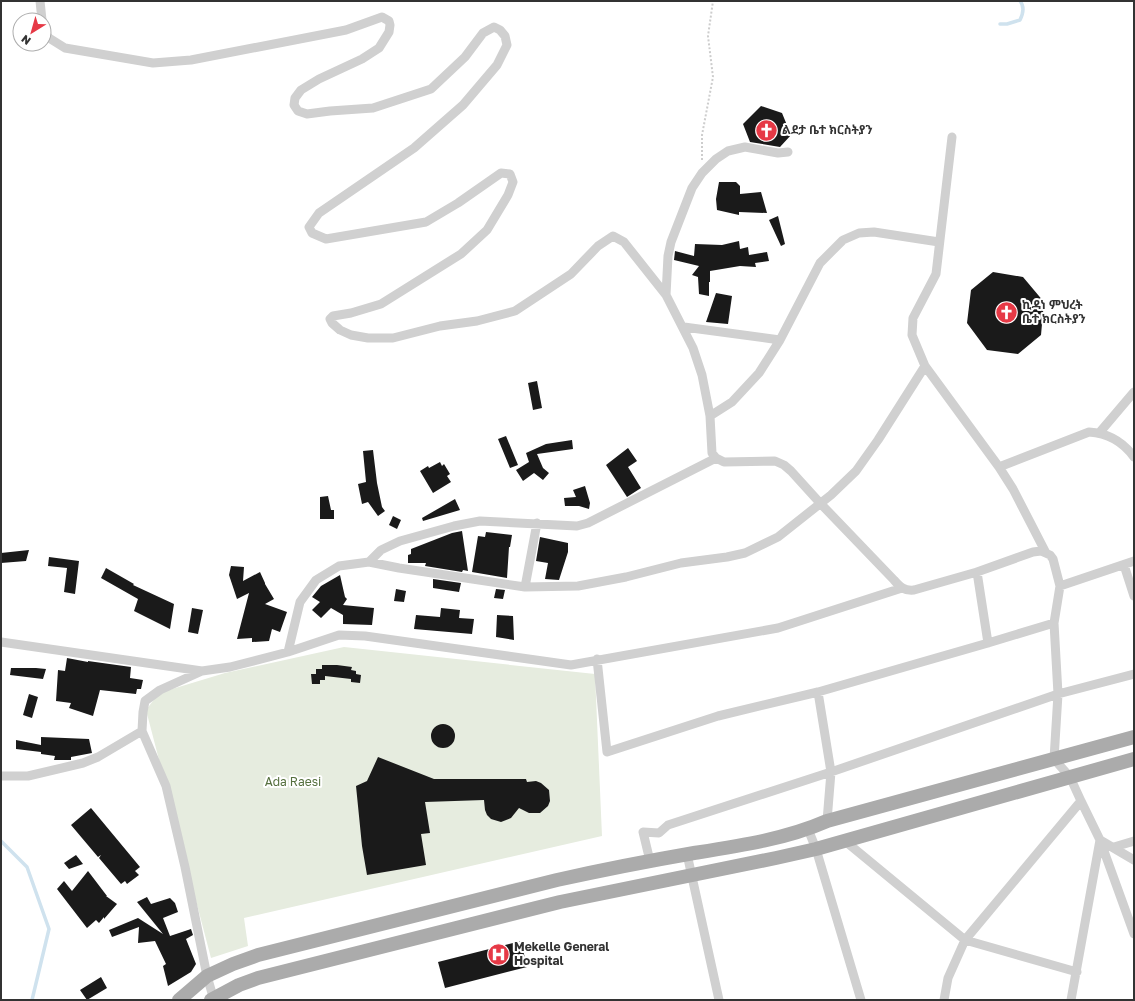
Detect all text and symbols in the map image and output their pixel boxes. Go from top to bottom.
north arrow [12,12,52,52]
text: N [18,33,33,48]
church icon: ልደታ ቤተ ክርስትያን [754,117,780,143]
place label: ልደታ ቤተ ክርስትያን [782,122,873,137]
place label: ኪዳነ ምህረት ቤተ ክርስትያን [1022,297,1086,326]
church icon: ኪዳነ ምህረት ቤተ ክርስትያን [993,299,1019,325]
park label: Ada Raesi [265,774,321,789]
place label: Mekelle General Hospital [514,939,609,968]
hospital icon: Mekelle General Hospital [485,941,511,967]

